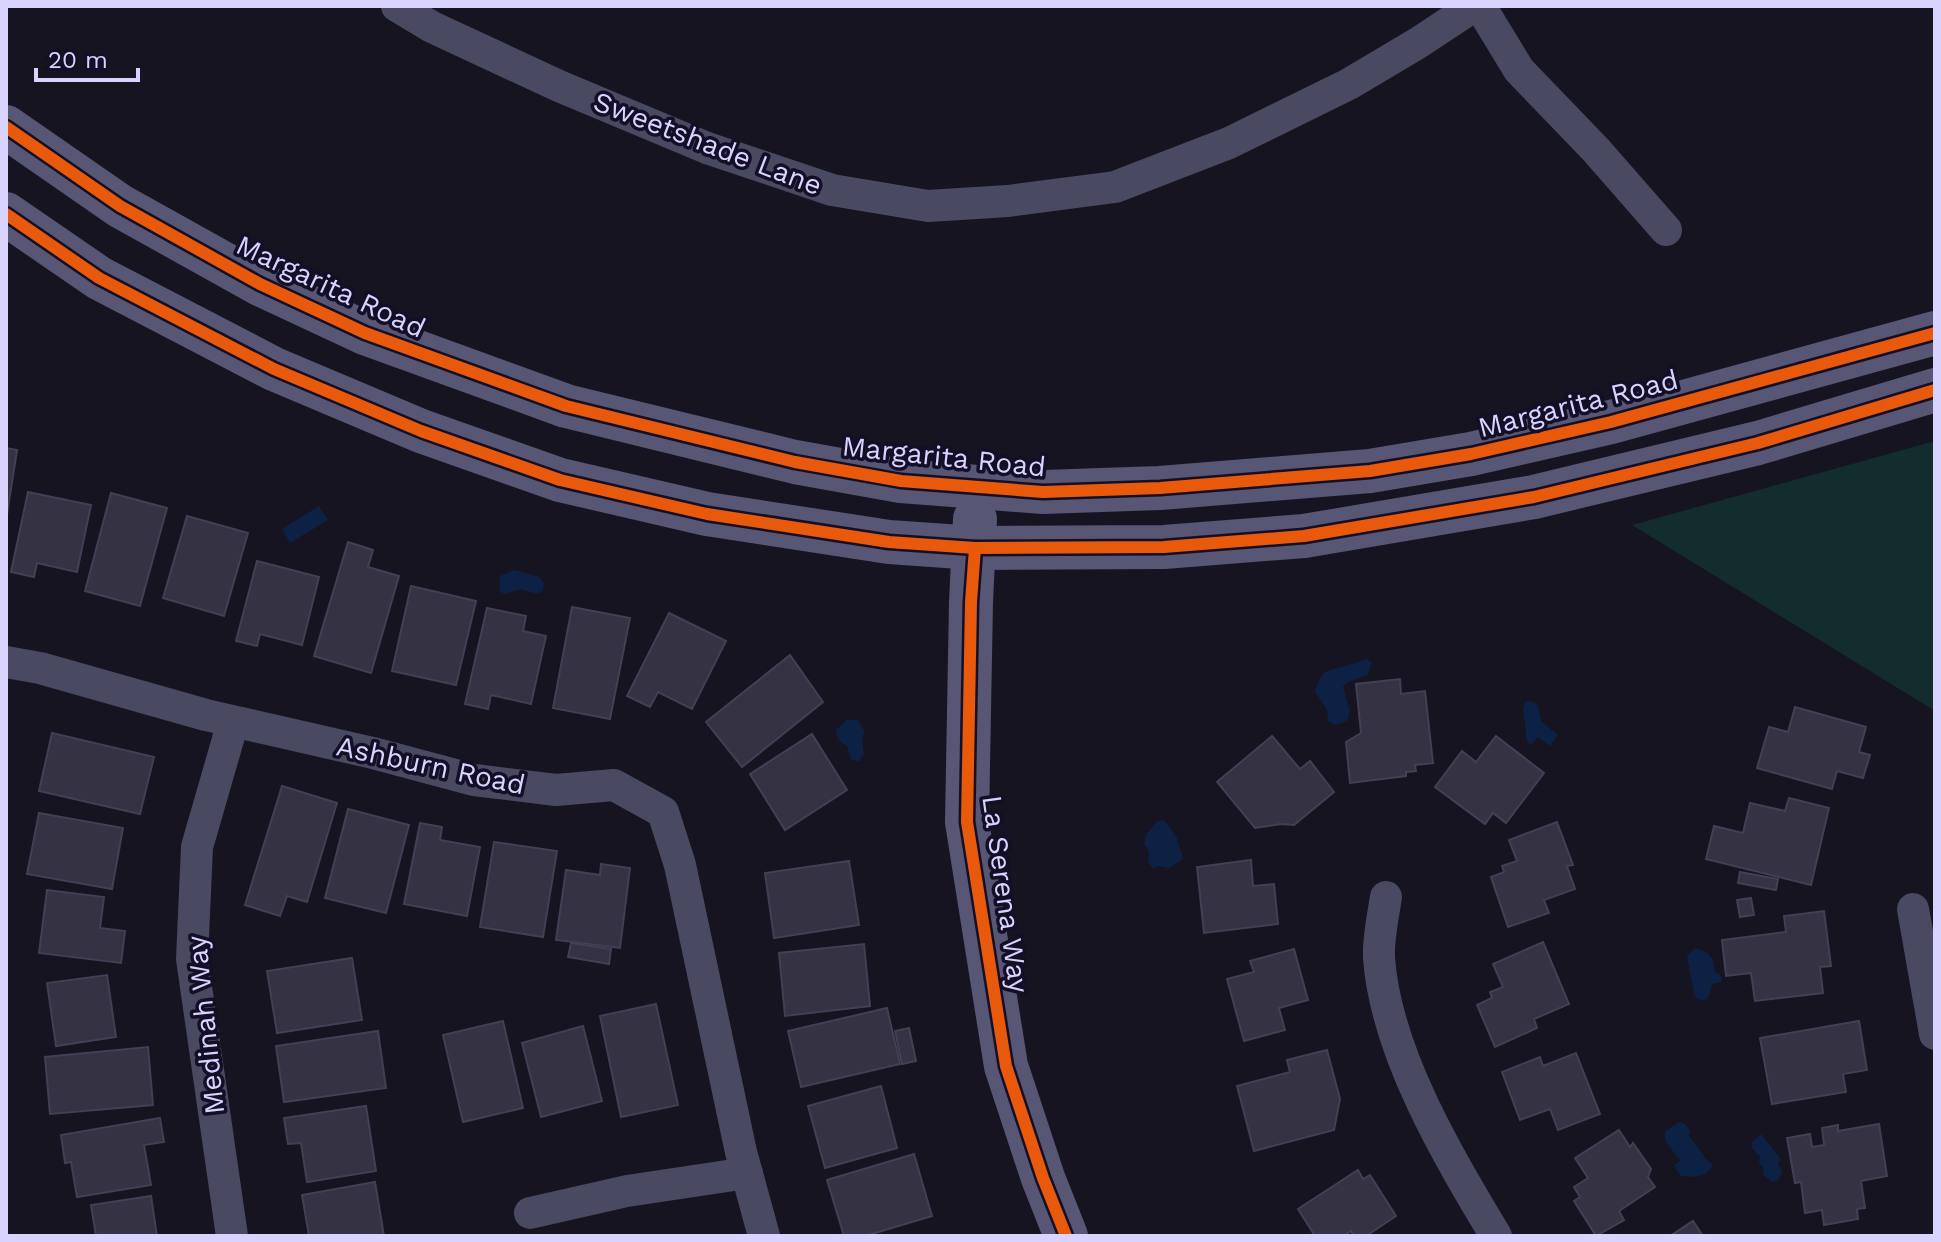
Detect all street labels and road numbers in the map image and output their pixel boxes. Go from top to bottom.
street label: Sweetshade Lane [589,85,827,202]
street label: Margarita Road [231,228,431,345]
street label: Margarita Road [1475,363,1681,444]
street label: Margarita Road [840,429,1047,484]
street label: Ashburn Road [334,729,528,802]
street label: La Serena Way [975,793,1036,996]
street label: Medinah Way [180,933,231,1116]

